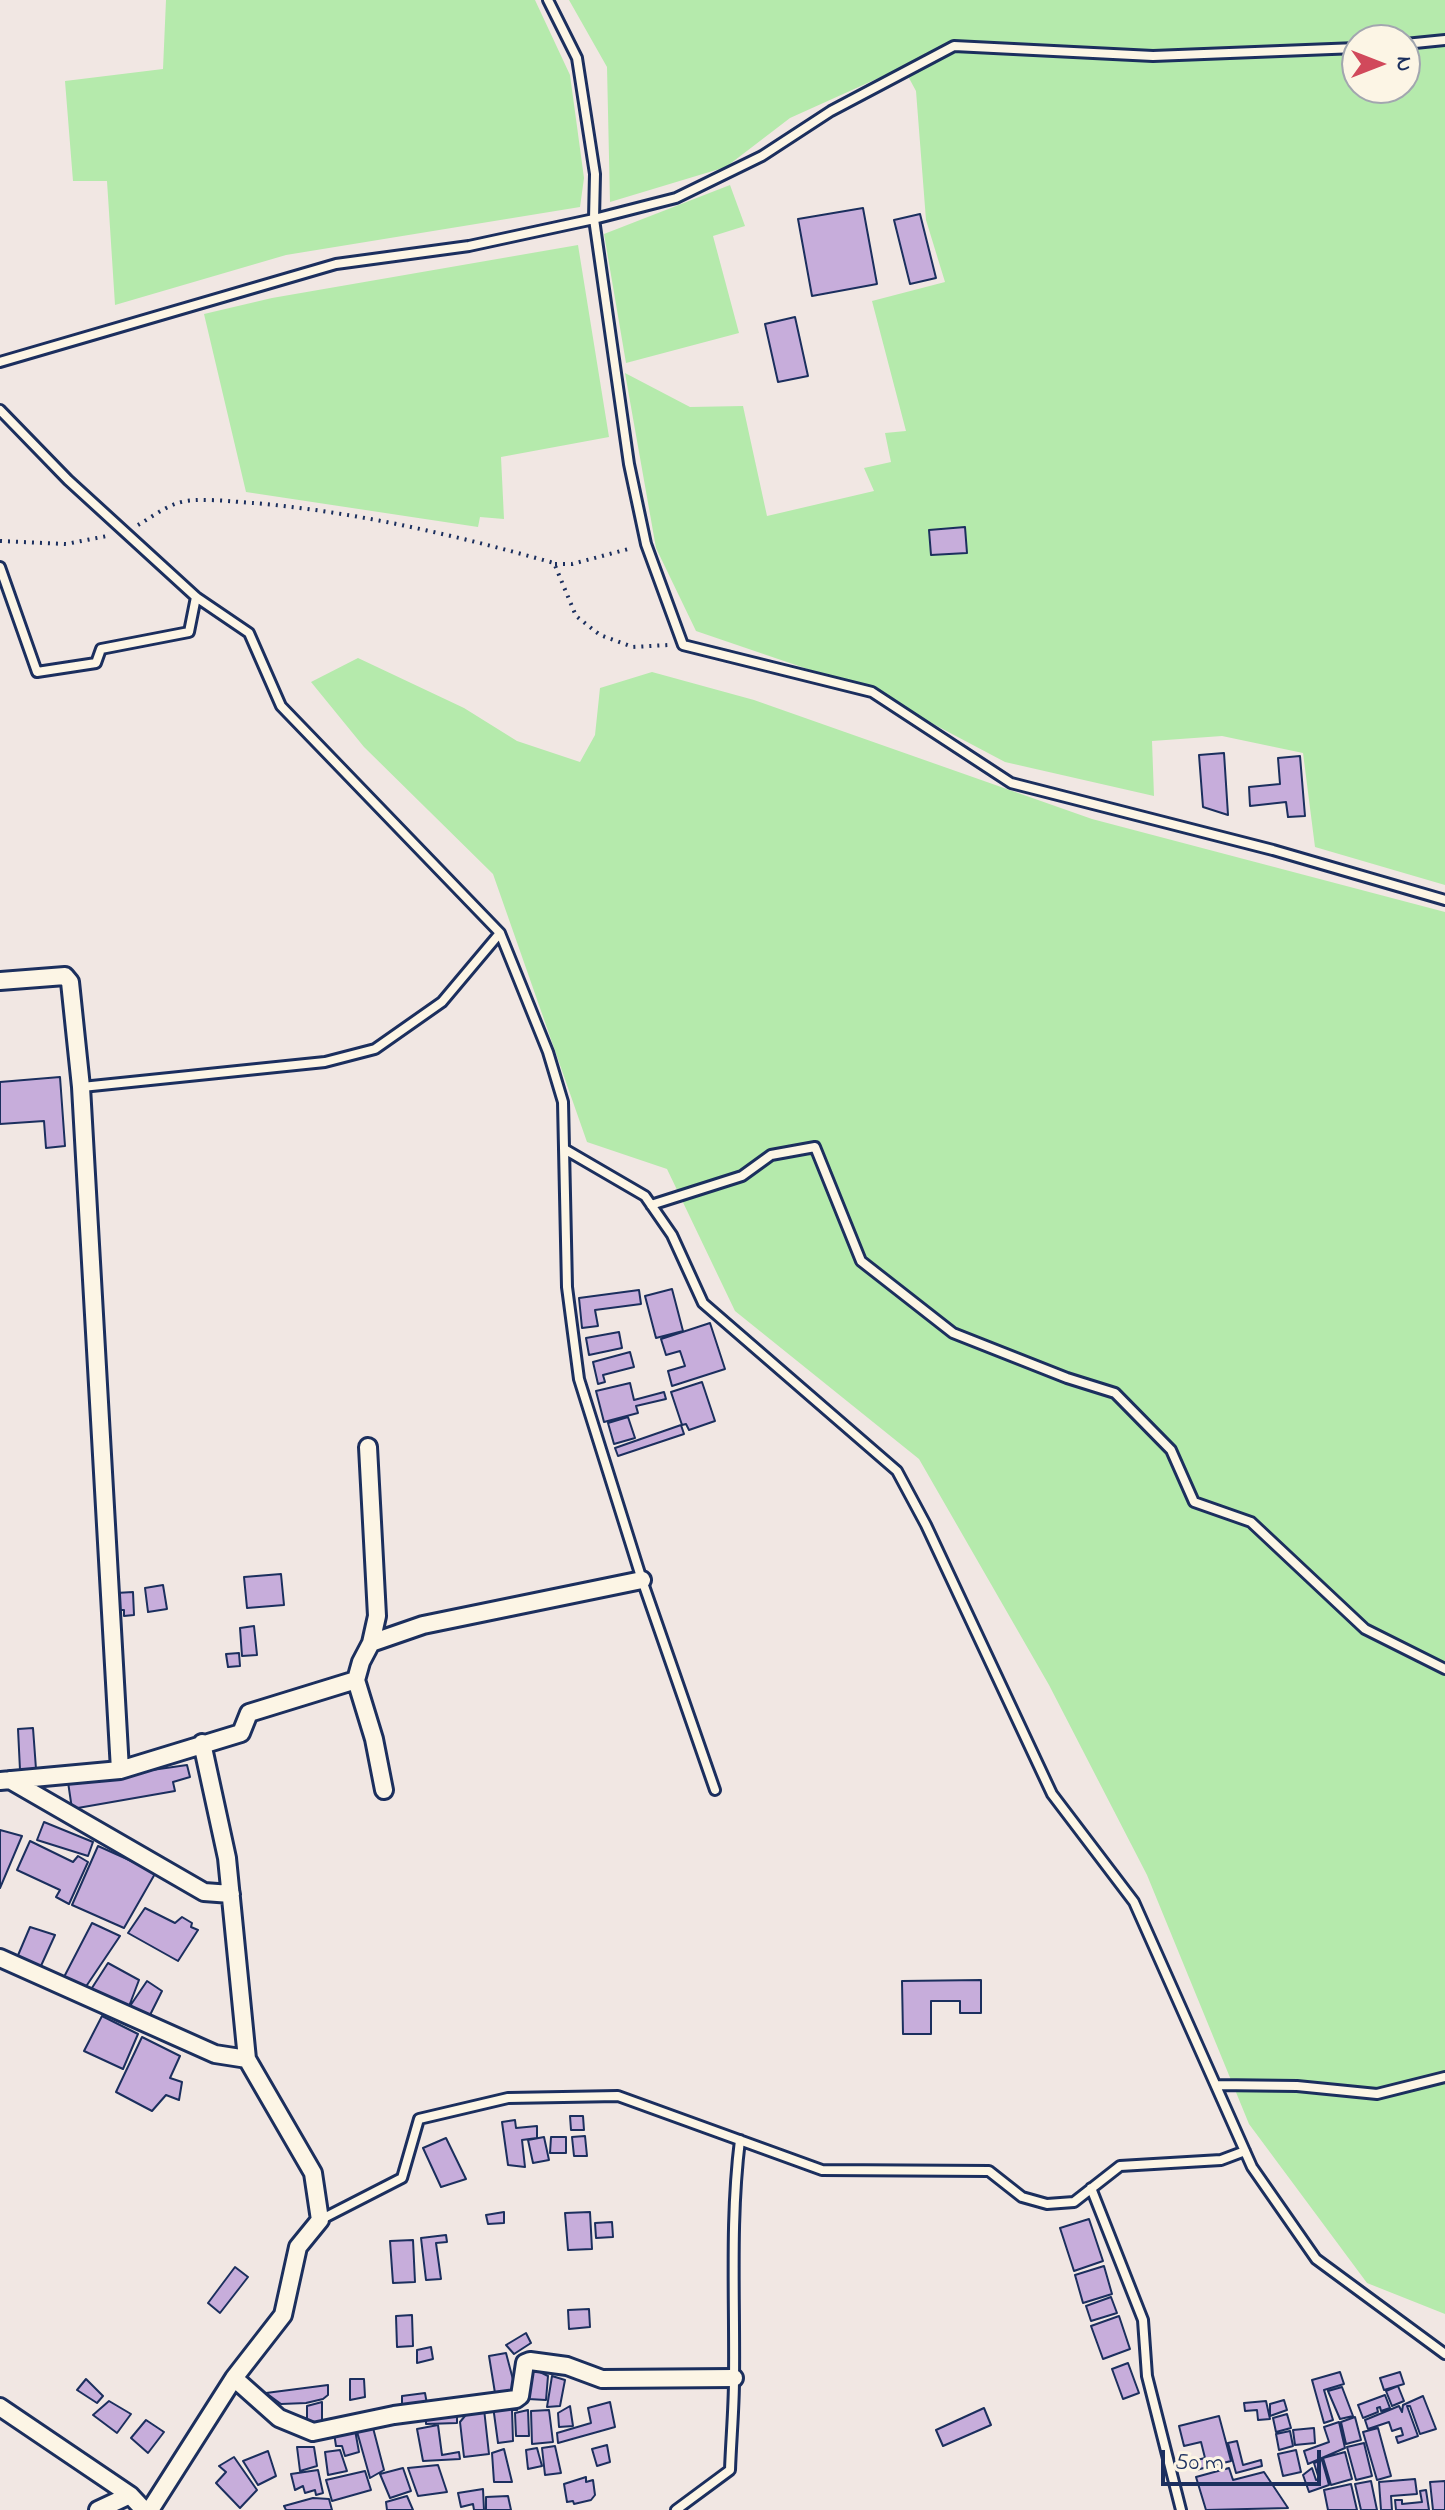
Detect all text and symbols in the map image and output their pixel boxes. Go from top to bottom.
north arrow [1341,24,1421,104]
text: N [1387,57,1419,71]
scale bar [1165,2434,1325,2484]
text: 50 m [1175,2446,1224,2481]

